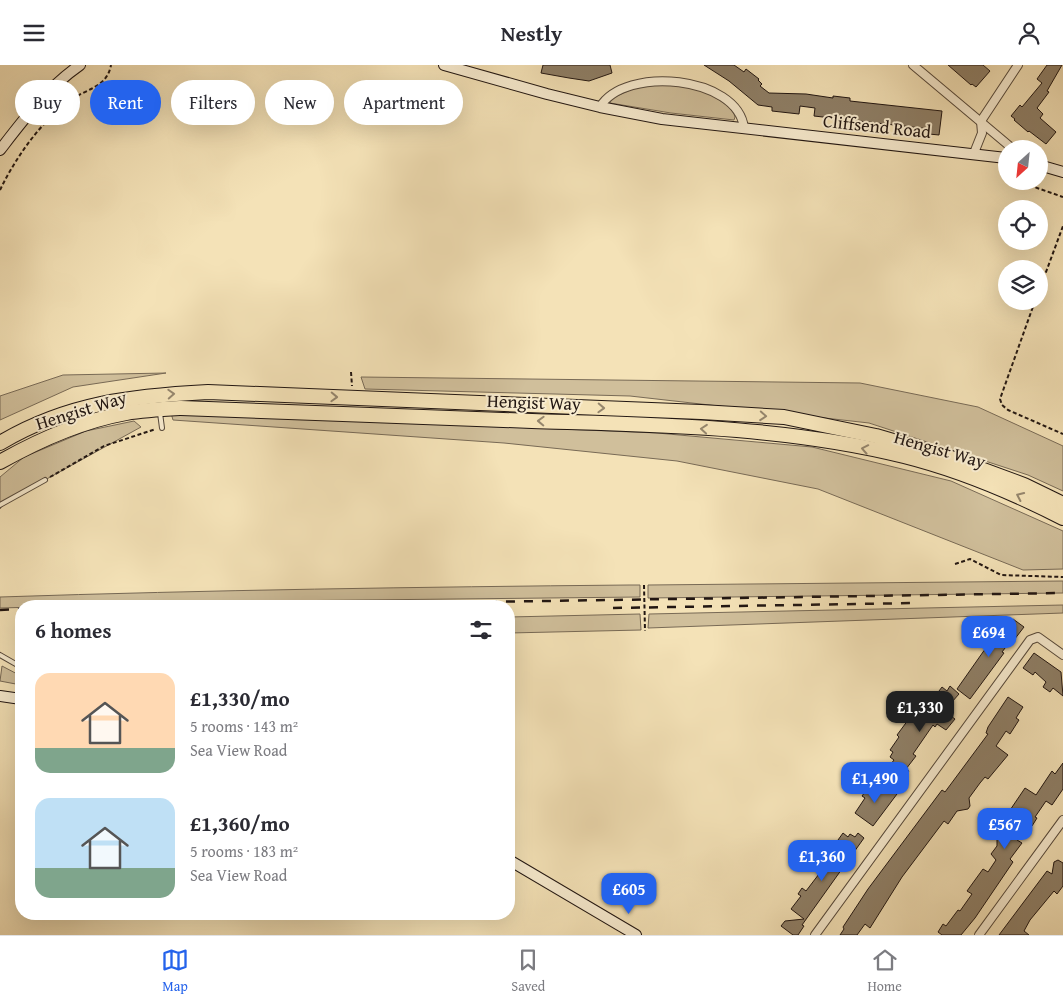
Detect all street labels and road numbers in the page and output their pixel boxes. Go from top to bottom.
street label: Cliffsend Road [822,107,933,145]
street label: Hengist Way [32,383,130,437]
street label: Hengist Way [487,387,581,417]
street label: Hengist Way [891,423,989,475]

